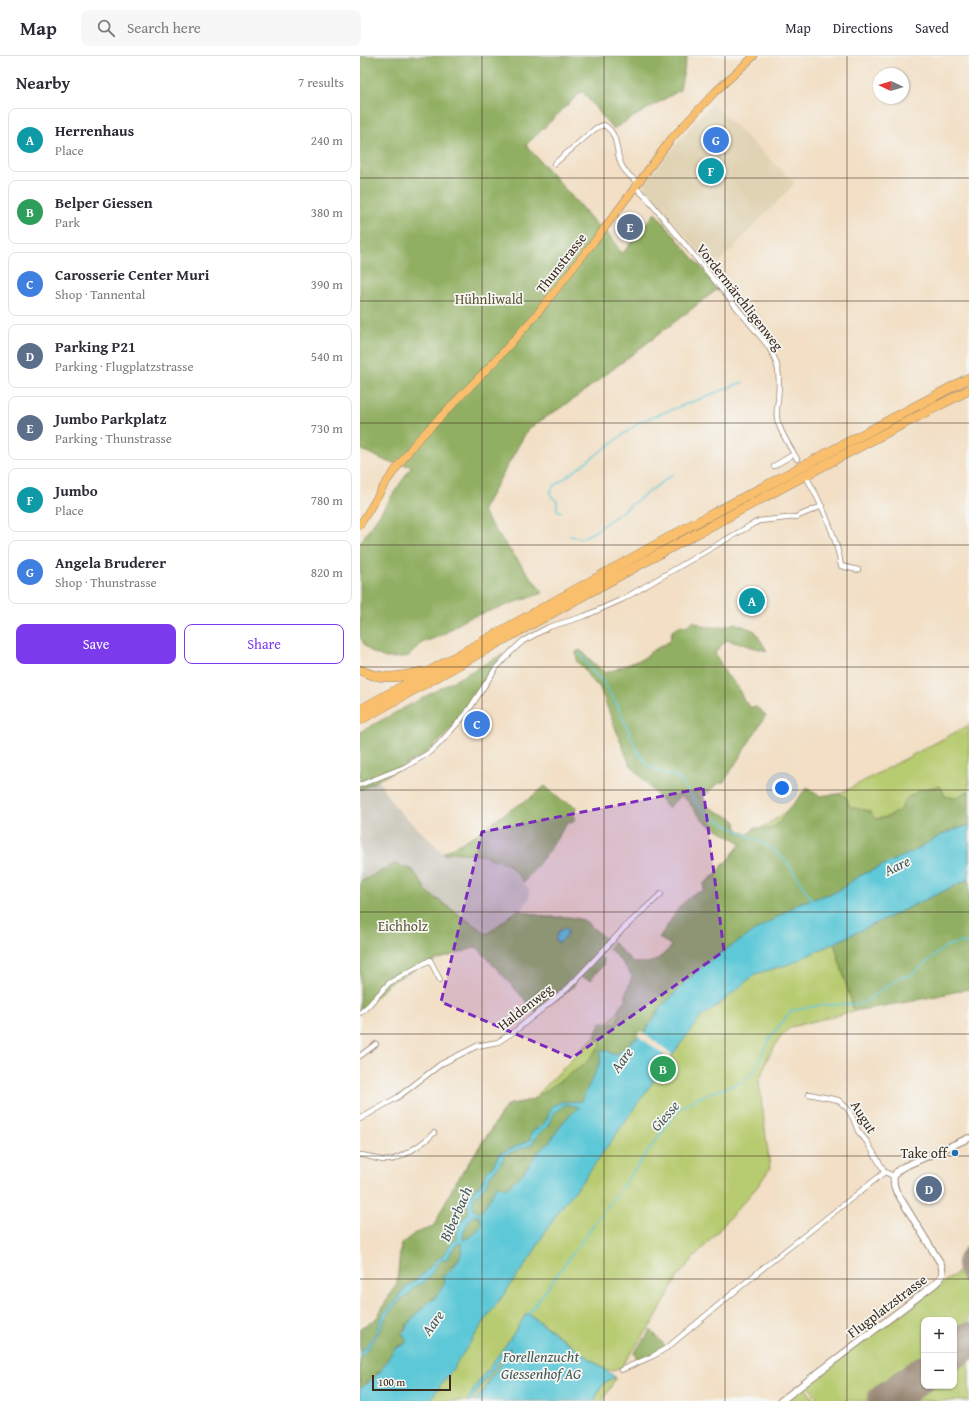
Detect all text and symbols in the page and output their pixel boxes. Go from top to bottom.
search box [81,10,361,46]
text: Map [20,14,57,42]
icon: search [95,17,117,39]
text: Search here [127,17,201,38]
text: Map [785,18,811,38]
text: Directions [833,18,893,38]
text: Saved [915,18,949,38]
north arrow [873,68,909,104]
text: Nearby [16,70,70,95]
text: 7 results [298,73,344,92]
text: Herrenhaus [55,120,134,141]
pin: G [703,125,729,155]
text: A [26,131,34,150]
text: 240 m [311,131,343,150]
text: Place [55,141,84,160]
pin: F [698,156,724,186]
text: Belper Giessen [55,192,153,213]
text: B [26,203,34,222]
text: 380 m [311,203,343,222]
pin: E [617,212,643,242]
text: Park [55,213,80,232]
street label: Thunstrasse [531,228,591,297]
street label: Vordermärchligenweg [692,239,788,355]
text: Carosserie Center Muri [55,264,209,285]
text: C [26,275,34,294]
text: 390 m [311,275,343,294]
text: Shop · Tannental [55,285,146,304]
park label: Hühnliwald [455,289,524,309]
text: Parking P21 [55,336,136,357]
text: D [26,347,34,366]
text: 540 m [311,347,343,366]
text: Parking · Flugplatzstrasse [55,357,194,376]
text: Jumbo Parkplatz [55,408,167,429]
text: E [27,419,33,438]
text: 730 m [311,419,343,438]
text: Parking · Thunstrasse [55,429,172,448]
text: Jumbo [55,480,98,501]
text: F [27,491,33,510]
text: 780 m [311,491,343,510]
text: Place [55,501,84,520]
text: Angela Bruderer [55,552,166,573]
text: G [26,563,34,582]
text: 820 m [311,563,343,582]
text: Shop · Thunstrasse [55,573,157,592]
pin: A [739,586,765,616]
button: Save [16,624,176,664]
button: Share [184,624,344,664]
pin: C [464,709,490,739]
your location [772,778,792,798]
water label: Aare [879,850,913,881]
park label: Eichholz [378,916,428,936]
street label: Haldenweg [493,979,557,1035]
water label: Aare [605,1043,638,1077]
pin: B [650,1054,676,1084]
water label: Giesse [645,1096,684,1136]
street label: Augut [846,1097,882,1137]
place label: Take off [900,1143,949,1163]
marker: Take off [950,1148,960,1158]
pin: D [916,1174,942,1204]
water label: Biberbach [434,1183,477,1245]
street label: Flugplatzstrasse [843,1269,931,1343]
water label: Aare [416,1306,449,1340]
map controls [921,1317,957,1389]
button: + [921,1317,957,1353]
water label: Forellenzucht Giessenhof AG [501,1346,581,1384]
button: − [921,1353,957,1389]
scale bar [372,1373,451,1392]
text: 100 m [378,1374,405,1390]

